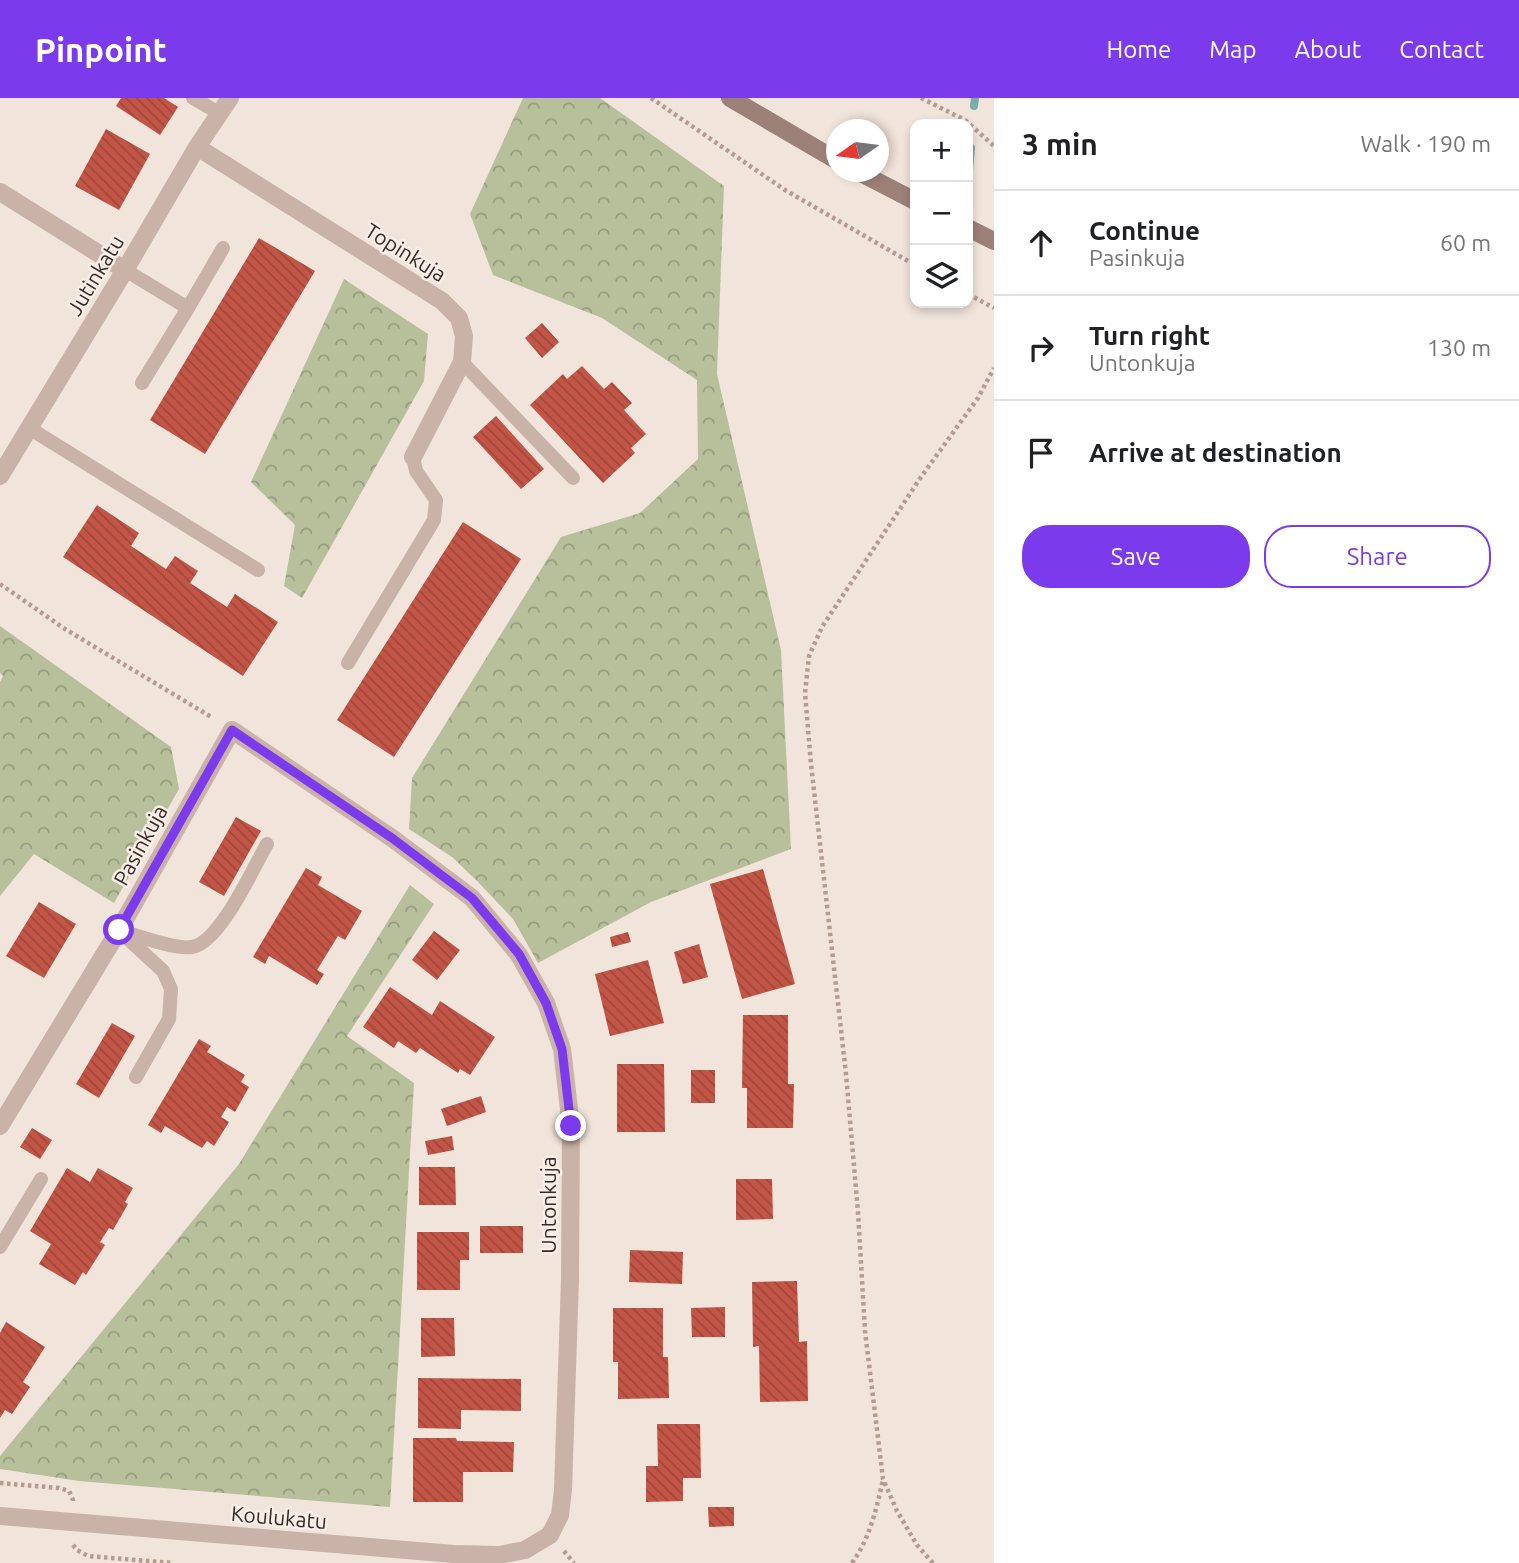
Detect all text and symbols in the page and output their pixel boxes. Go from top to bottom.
text: Pinpoint [35,31,167,68]
text: Home [1106,36,1171,63]
text: Map [1209,36,1256,63]
text: About [1294,36,1361,63]
text: Contact [1399,36,1484,63]
north arrow [826,119,889,182]
map controls [910,119,973,308]
button: + [910,119,973,182]
text: 3 min [1022,127,1098,161]
text: Walk · 190 m [1360,131,1491,156]
button: − [910,182,973,245]
text: Continue [1089,216,1200,245]
street label: Topinkuja [361,218,451,286]
icon: ahead [1022,224,1060,262]
text: 60 m [1440,230,1491,255]
street label: Jutinkatu [62,231,128,319]
button: layers [910,245,973,308]
text: Pasinkuja [1089,245,1185,270]
text: Turn right [1089,321,1210,350]
icon: right [1022,329,1060,367]
text: 130 m [1427,335,1491,360]
text: Untonkuja [1089,350,1196,375]
icon: arrive [1022,434,1060,472]
text: Arrive at destination [1089,438,1342,467]
button: Save [1022,525,1250,588]
button: Share [1264,525,1491,588]
street label: Pasinkuja [108,801,172,889]
route start [103,914,134,945]
route end [555,1110,586,1141]
street label: Untonkuja [536,1156,560,1254]
street label: Koulukatu [230,1501,328,1533]

